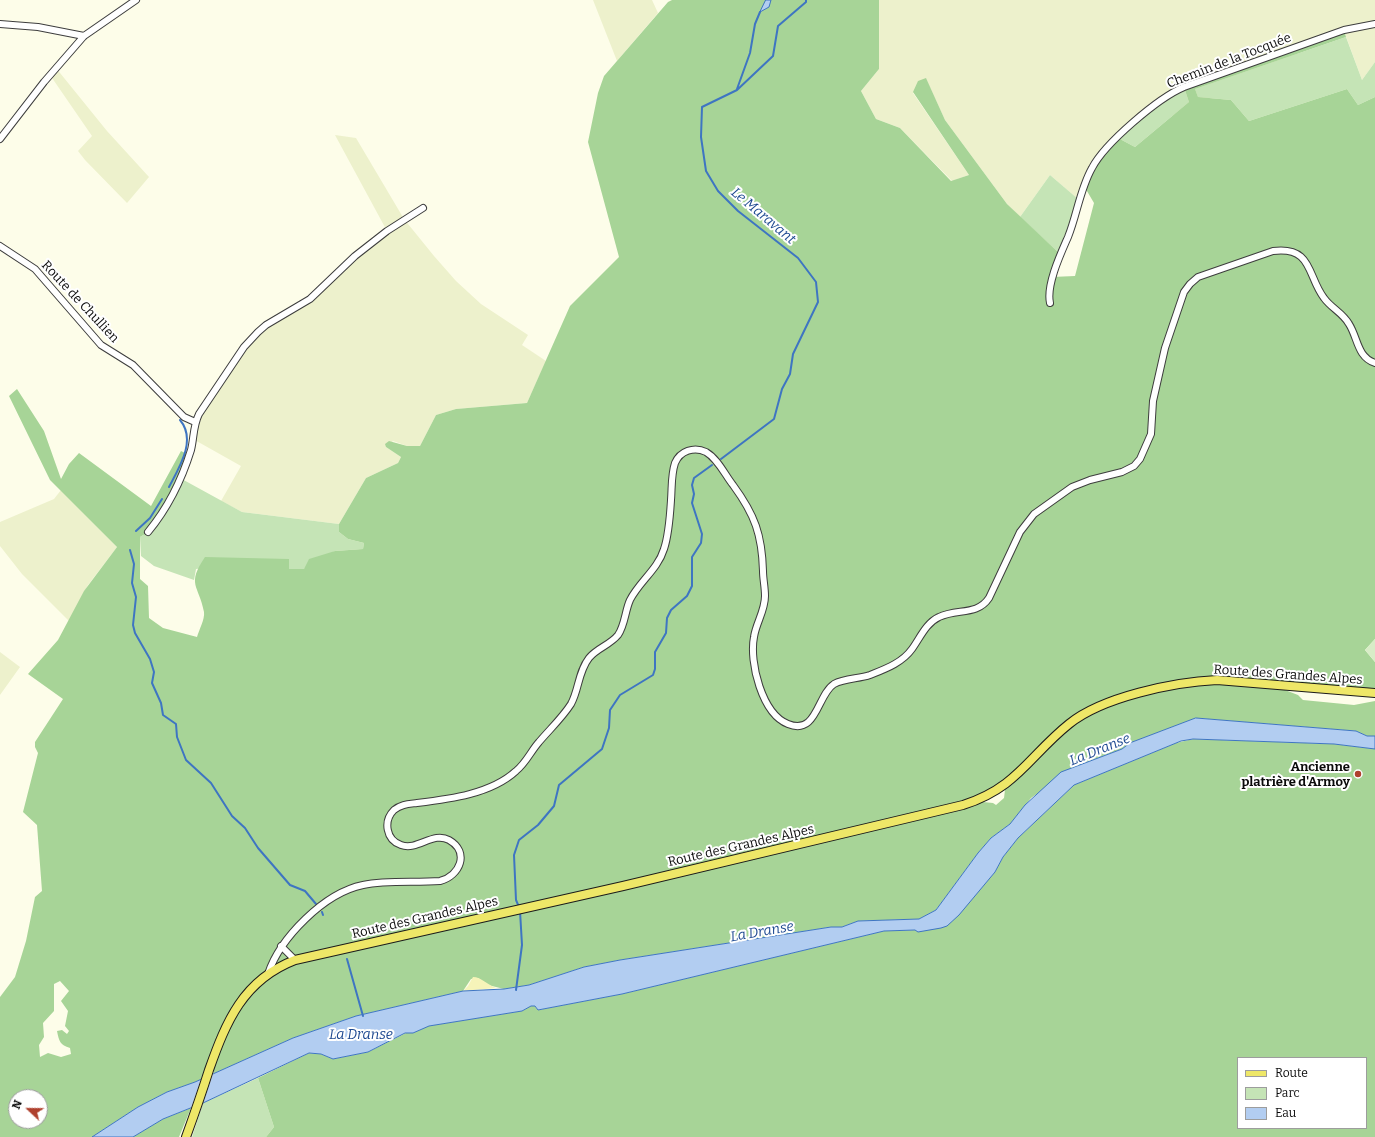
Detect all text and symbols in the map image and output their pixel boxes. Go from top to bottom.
street label: Chemin de la Tocquée [1165,30,1293,92]
water label: Le Maravant [727,184,799,248]
street label: Route de Chullien [38,258,122,346]
street label: Route des Grandes Alpes [1213,662,1363,688]
water label: La Dranse [1067,730,1133,770]
place label: Ancienne platrière d'Armoy [1241,759,1350,790]
marker: Ancienne platrière d'Armoy [1353,769,1363,779]
street label: Route des Grandes Alpes [666,822,816,870]
street label: Route des Grandes Alpes [350,894,500,942]
water label: La Dranse [729,918,795,946]
water label: La Dranse [329,1027,393,1043]
legend [1237,1057,1367,1129]
text: Route [1275,1066,1308,1080]
text: Parc [1275,1086,1300,1100]
north arrow [8,1089,48,1129]
text: N [10,1098,25,1111]
text: Eau [1275,1106,1296,1120]

